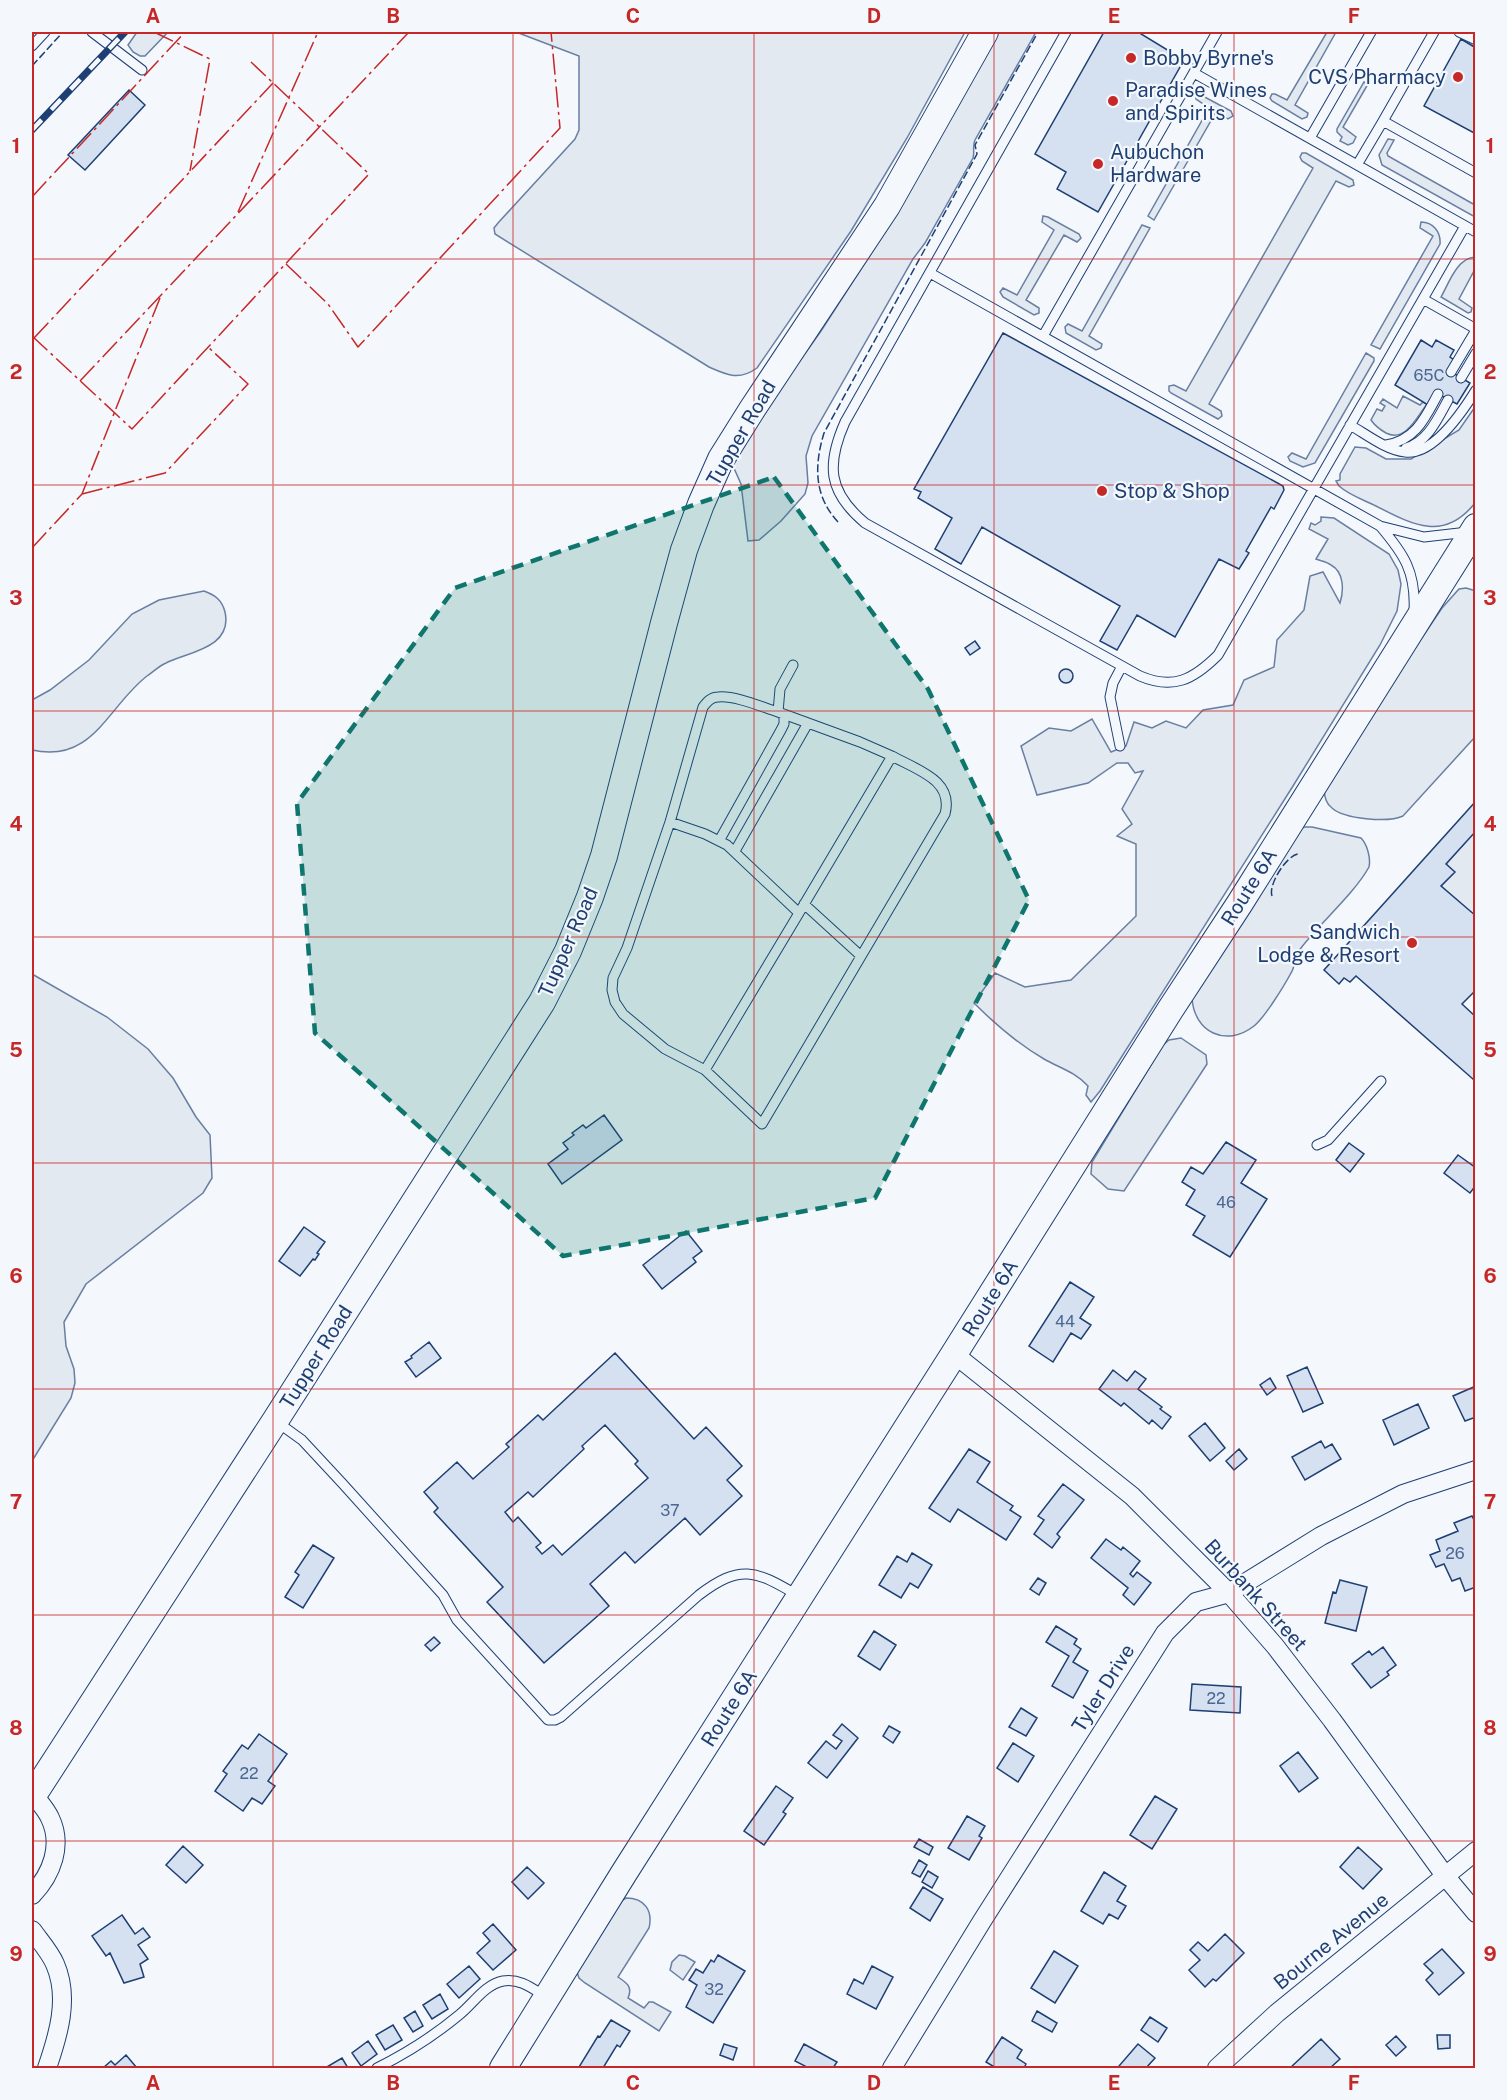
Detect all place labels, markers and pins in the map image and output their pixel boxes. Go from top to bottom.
place label: Bobby Byrne's [1143,46,1274,70]
marker: Bobby Byrne's [1124,51,1138,65]
place label: CVS Pharmacy [1308,65,1446,89]
marker: CVS Pharmacy [1451,70,1465,84]
place label: Paradise Wines and Spirits [1125,78,1267,125]
marker: Paradise Wines and Spirits [1106,94,1120,108]
place label: Aubuchon Hardware [1110,140,1204,187]
marker: Aubuchon Hardware [1091,157,1105,171]
place label: Stop & Shop [1114,479,1230,503]
marker: Stop & Shop [1095,484,1109,498]
place label: Sandwich Lodge & Resort [1257,920,1400,967]
marker: Sandwich Lodge & Resort [1405,936,1419,950]

